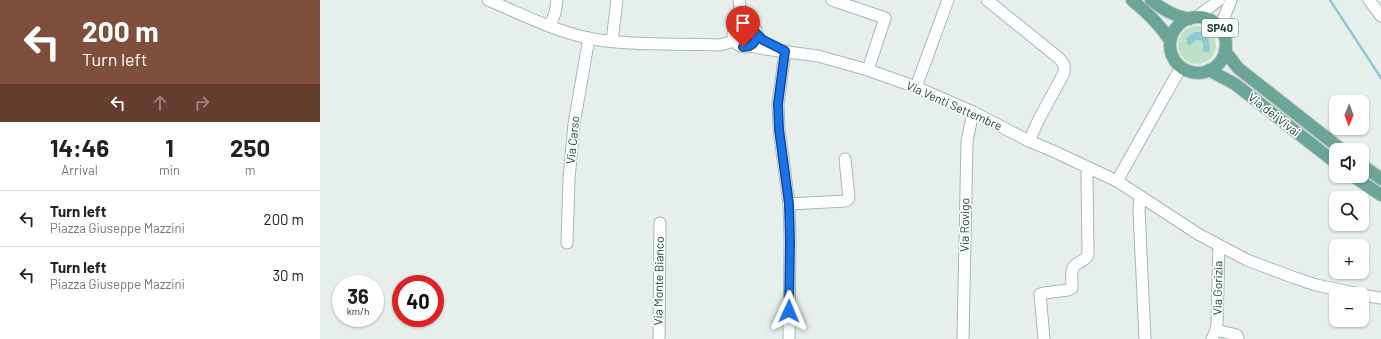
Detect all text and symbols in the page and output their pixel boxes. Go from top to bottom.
pin [726,6,760,47]
icon: arrive [732,12,754,34]
text: 200 m [82,14,159,48]
icon: left [16,16,68,68]
road number: SP40 [1202,19,1238,37]
text: Turn left [82,48,148,70]
street label: Via Venti Settembre [904,78,1004,132]
street label: Via dei Vivai [1246,90,1303,139]
icon: left [107,92,129,114]
icon: ahead [149,92,171,114]
icon: right [191,92,213,114]
north arrow [1329,95,1369,135]
map controls [1329,95,1369,327]
street label: Via Carso [563,115,582,165]
text: 14:46 [50,133,109,162]
text: 1 [165,133,174,162]
text: 250 [230,133,270,162]
button: sound [1329,143,1369,183]
text: Arrival [61,162,98,178]
text: min [159,162,180,178]
text: m [245,162,255,178]
button: search [1329,191,1369,231]
street label: Via Rovigo [957,198,971,252]
text: Turn left [50,202,106,220]
icon: left [16,208,38,230]
text: 200 m [264,210,304,228]
text: Piazza Giuseppe Mazzini [50,220,185,236]
street label: Via Monte Bianco [650,236,666,326]
button: + [1329,239,1369,279]
text: Turn left [50,258,106,276]
street label: Via Gorizia [1210,261,1224,315]
icon: left [16,264,38,286]
text: 30 m [272,266,304,284]
speed limit sign: 40 [392,275,444,327]
text: Piazza Giuseppe Mazzini [50,276,185,292]
text: 36 [347,284,369,308]
button: − [1329,287,1369,327]
position arrow [768,290,810,332]
text: km/h [347,305,369,317]

